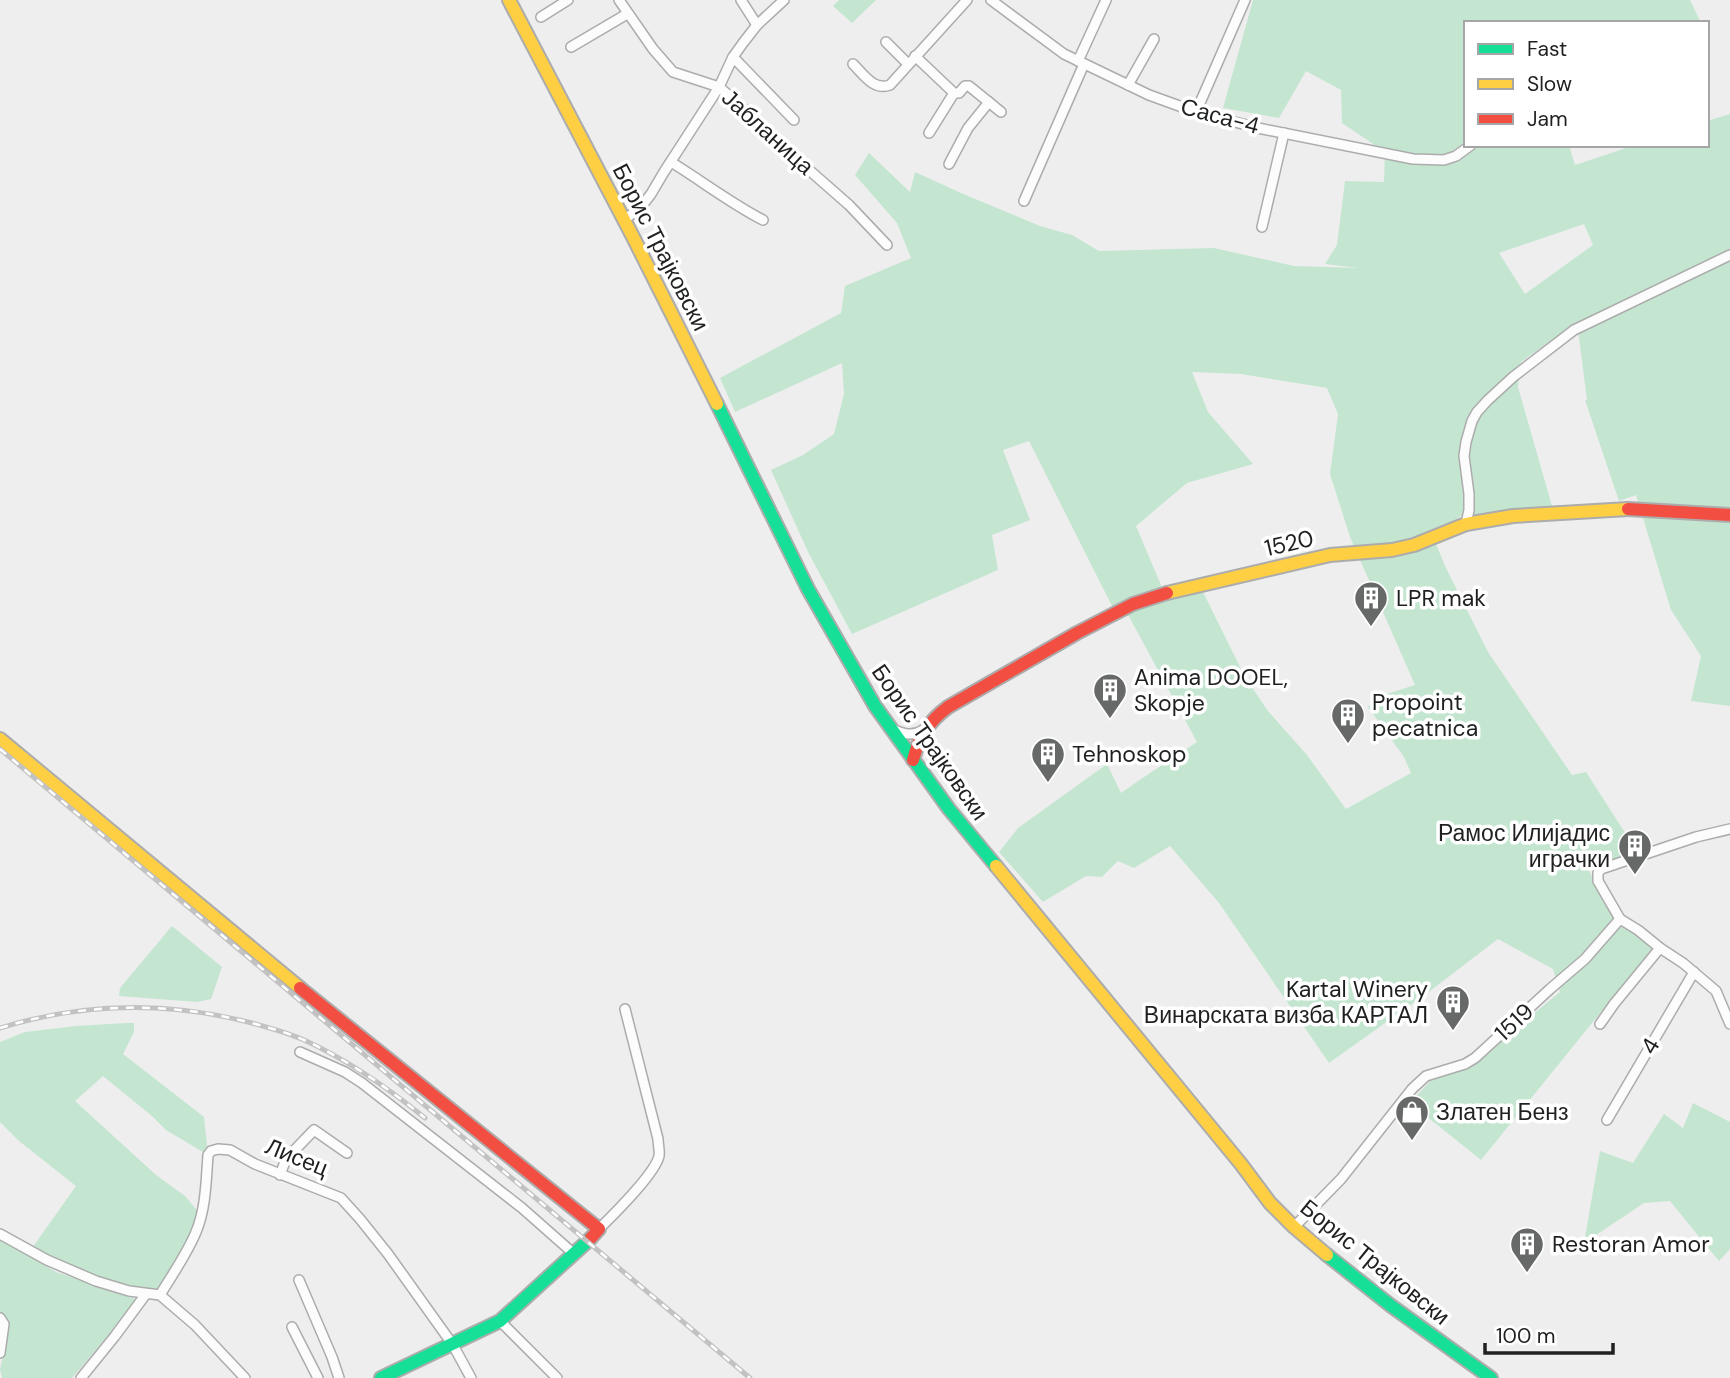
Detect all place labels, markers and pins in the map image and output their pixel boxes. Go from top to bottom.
building icon: LPR mak [1352,579,1390,628]
place label: LPR mak [1396,583,1486,613]
place label: Anima DOOEL, Skopje [1134,662,1288,718]
building icon: Anima DOOEL, Skopje [1091,671,1129,720]
place label: Propoint pecatnica [1372,687,1478,743]
building icon: Propoint pecatnica [1329,696,1367,745]
building icon: Tehnoskop [1029,735,1067,784]
place label: Tehnoskop [1072,739,1186,769]
place label: Рамос Илијадис играчки [1438,818,1610,874]
building icon: Рамос Илијадис играчки [1616,827,1654,876]
place label: Kartal Winery Винарската визба КАРТАЛ [1144,974,1428,1030]
building icon: Kartal Winery Винарската визба КАРТАЛ [1434,983,1472,1032]
shop icon: Златен Бенз [1393,1093,1431,1142]
place label: Златен Бенз [1436,1097,1569,1127]
building icon: Restoran Amor [1508,1225,1546,1274]
place label: Restoran Amor [1552,1229,1710,1259]

